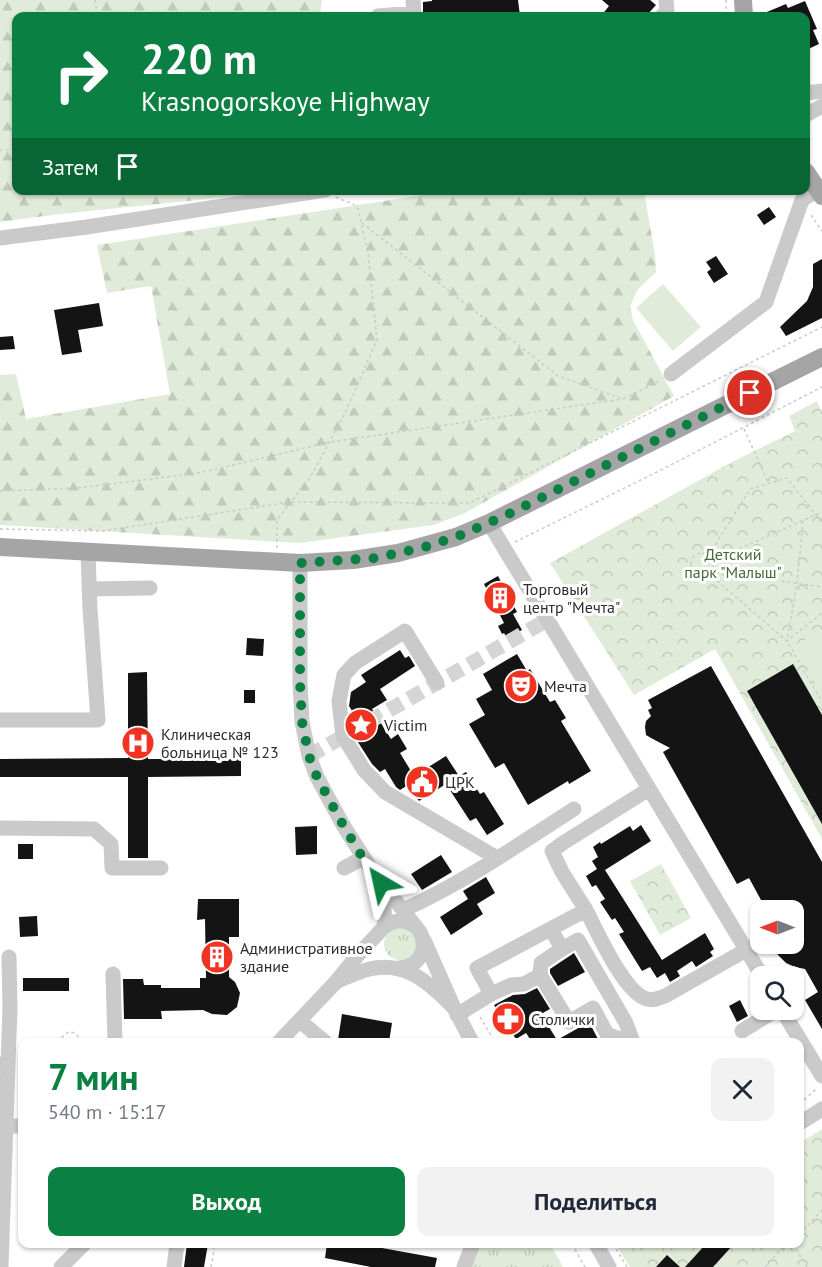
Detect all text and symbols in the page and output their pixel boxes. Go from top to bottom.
text: 220 m [141,31,257,86]
icon: right [42,36,120,114]
text: Krasnogorskoye Highway [141,84,430,118]
icon: arrive [111,150,144,183]
text: Затем [42,153,99,181]
pin [724,367,775,418]
icon: arrive [733,376,766,409]
park label: Детский парк "Малыш" [684,544,782,582]
place label: Торговый центр "Мечта" [523,579,620,617]
building icon: Торговый центр "Мечта" [482,580,518,616]
theatre icon: Мечта [503,668,539,704]
place label: Мечта [544,676,587,696]
place icon: Victim [343,707,379,743]
place label: Victim [383,715,427,735]
place label: Клиническая больница № 123 [161,724,279,762]
hospital icon: Клиническая больница № 123 [120,725,156,761]
public building icon: ЦРК [404,764,440,800]
place label: ЦРК [445,772,475,792]
position arrow [349,851,413,915]
north arrow [750,900,804,954]
map controls [750,900,804,1020]
place label: Административное здание [240,938,373,976]
building icon: Административное здание [199,939,235,975]
button: search [750,966,804,1020]
pharmacy icon: Столички [490,1001,526,1037]
place label: Столички [531,1009,595,1029]
text: 7 мин [48,1053,139,1100]
button: close [711,1058,774,1121]
text: 540 m · 15:17 [48,1099,166,1125]
button: Выход [48,1167,405,1236]
button: Поделиться [417,1167,774,1236]

